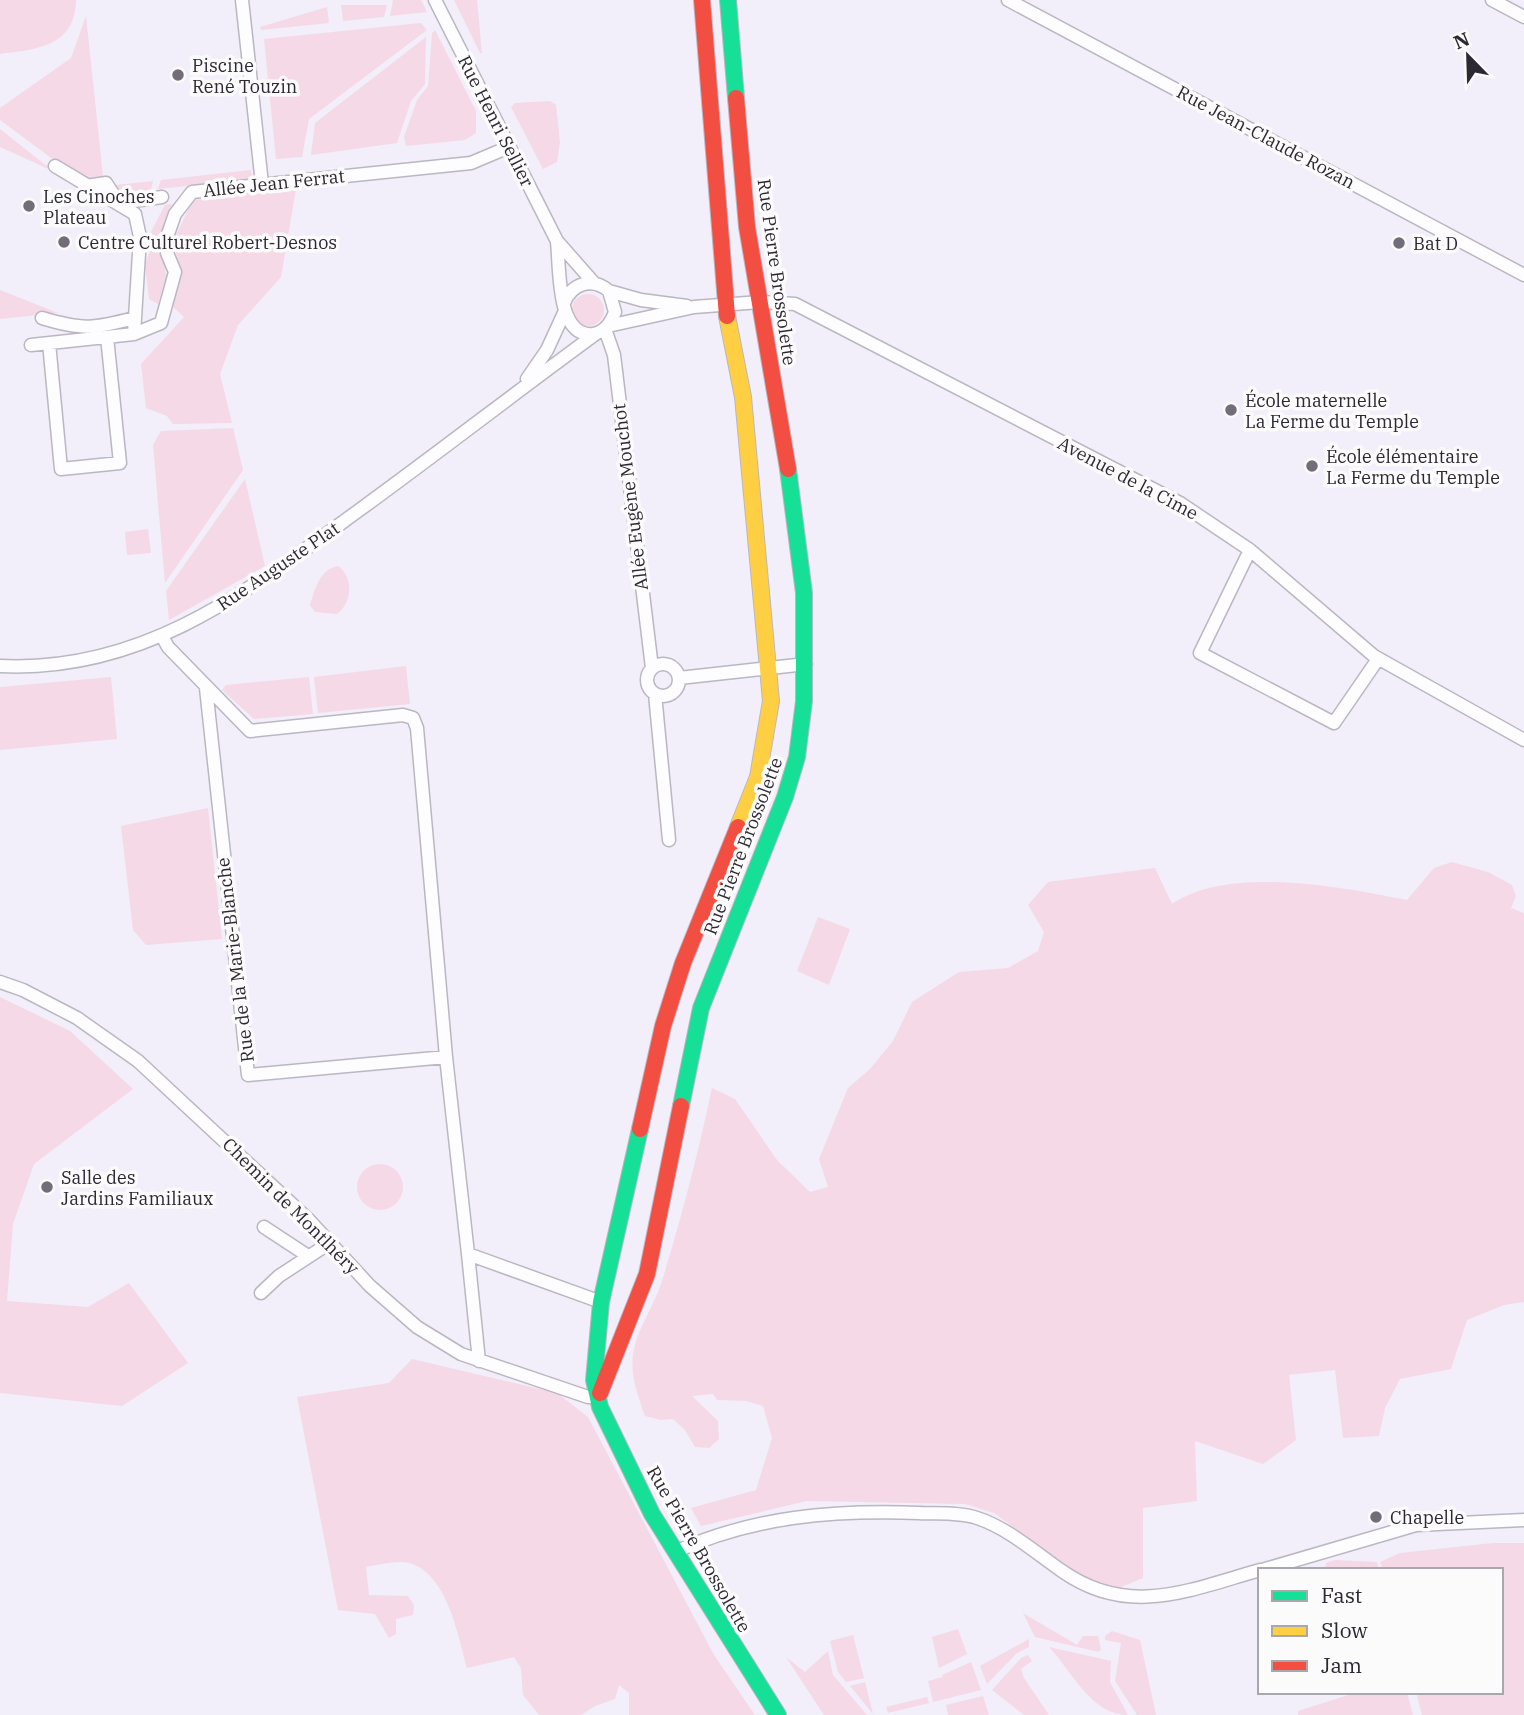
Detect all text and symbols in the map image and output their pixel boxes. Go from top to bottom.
north arrow [1433,21,1503,91]
text: N [1450,26,1473,54]
street label: Rue Henri Sellier [453,51,539,191]
place label: Piscine René Touzin [192,54,297,98]
marker: Piscine René Touzin [170,67,186,83]
street label: Rue Jean-Claude Rozan [1173,80,1359,194]
street label: Allée Jean Ferrat [202,164,346,202]
street label: Rue Pierre Brossolette [753,177,801,367]
place label: Les Cinoches Plateau [43,185,154,229]
marker: Les Cinoches Plateau [21,198,37,214]
place label: Centre Culturel Robert-Desnos [78,231,337,254]
place label: Bat D [1413,232,1458,255]
marker: Centre Culturel Robert-Desnos [56,234,72,250]
marker: Bat D [1391,235,1407,251]
place label: École maternelle La Ferme du Temple [1245,389,1419,433]
street label: Allée Eugène Mouchot [607,402,653,592]
marker: École maternelle La Ferme du Temple [1223,402,1239,418]
street label: Avenue de la Cime [1054,431,1202,525]
place label: École élémentaire La Ferme du Temple [1326,445,1500,489]
marker: École élémentaire La Ferme du Temple [1304,458,1320,474]
street label: Rue Auguste Plat [212,517,344,615]
street label: Rue Pierre Brossolette [699,754,787,938]
street label: Rue de la Marie-Blanche [211,856,259,1064]
street label: Chemin de Montlhéry [218,1133,364,1279]
place label: Salle des Jardins Familiaux [61,1166,213,1210]
marker: Salle des Jardins Familiaux [39,1179,55,1195]
street label: Rue Pierre Brossolette [642,1462,756,1636]
place label: Chapelle [1390,1506,1464,1529]
marker: Chapelle [1368,1509,1384,1525]
legend [1258,1568,1503,1694]
text: Fast [1321,1581,1362,1609]
text: Slow [1321,1616,1368,1644]
text: Jam [1321,1651,1362,1679]

